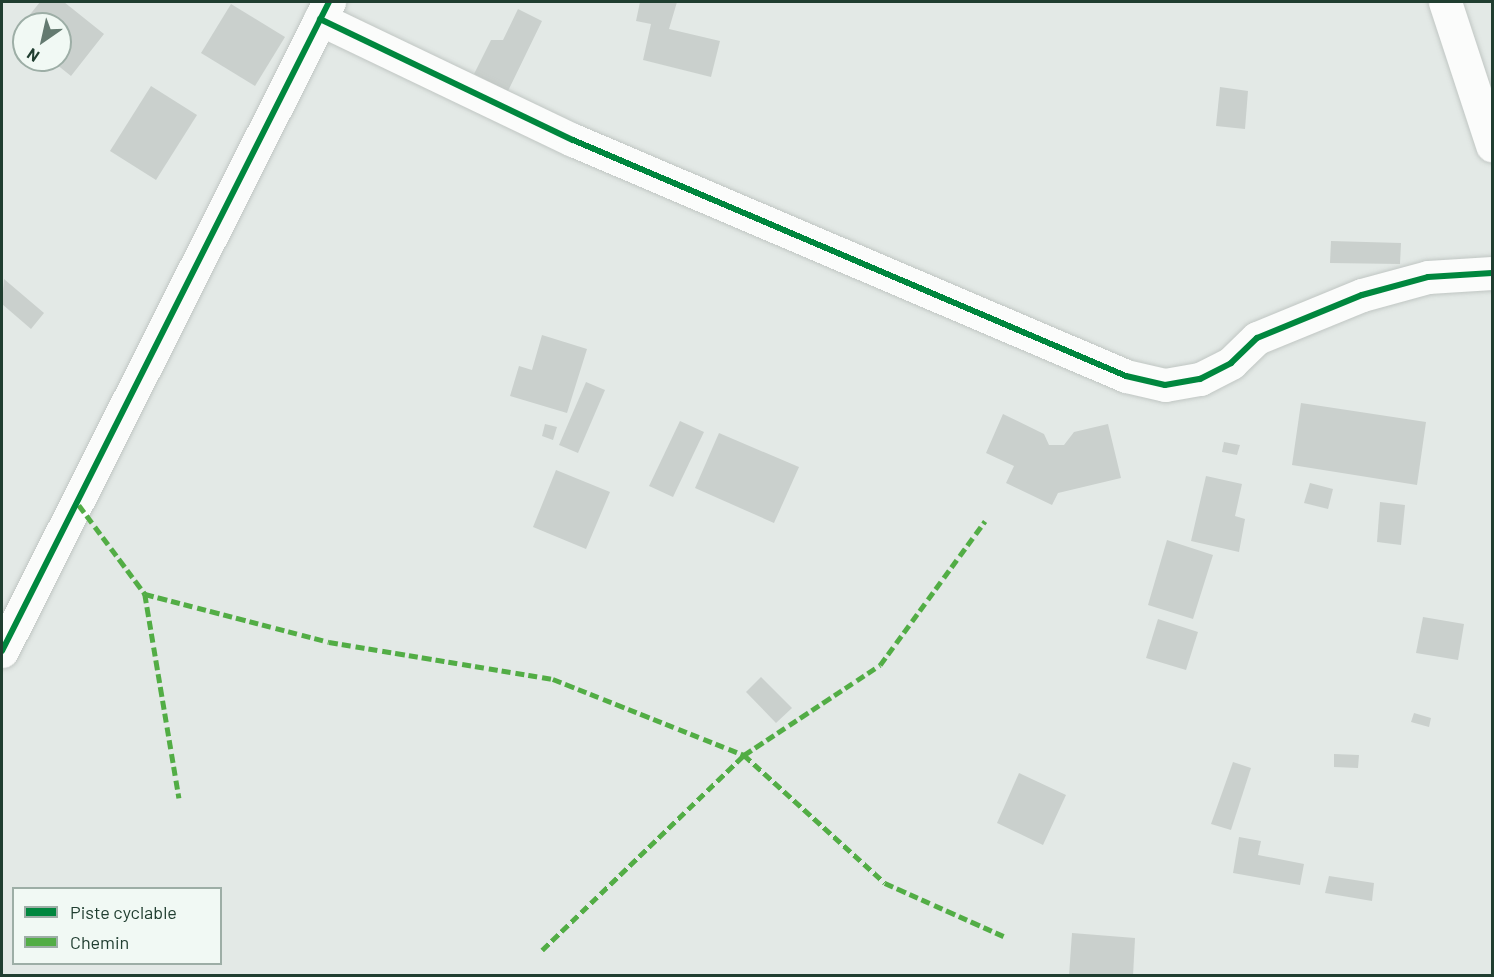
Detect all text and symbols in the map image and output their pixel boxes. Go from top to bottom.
north arrow [12,12,72,72]
text: N [23,45,43,67]
legend [12,887,222,965]
text: Piste cyclable [70,901,177,923]
text: Chemin [70,931,129,953]

